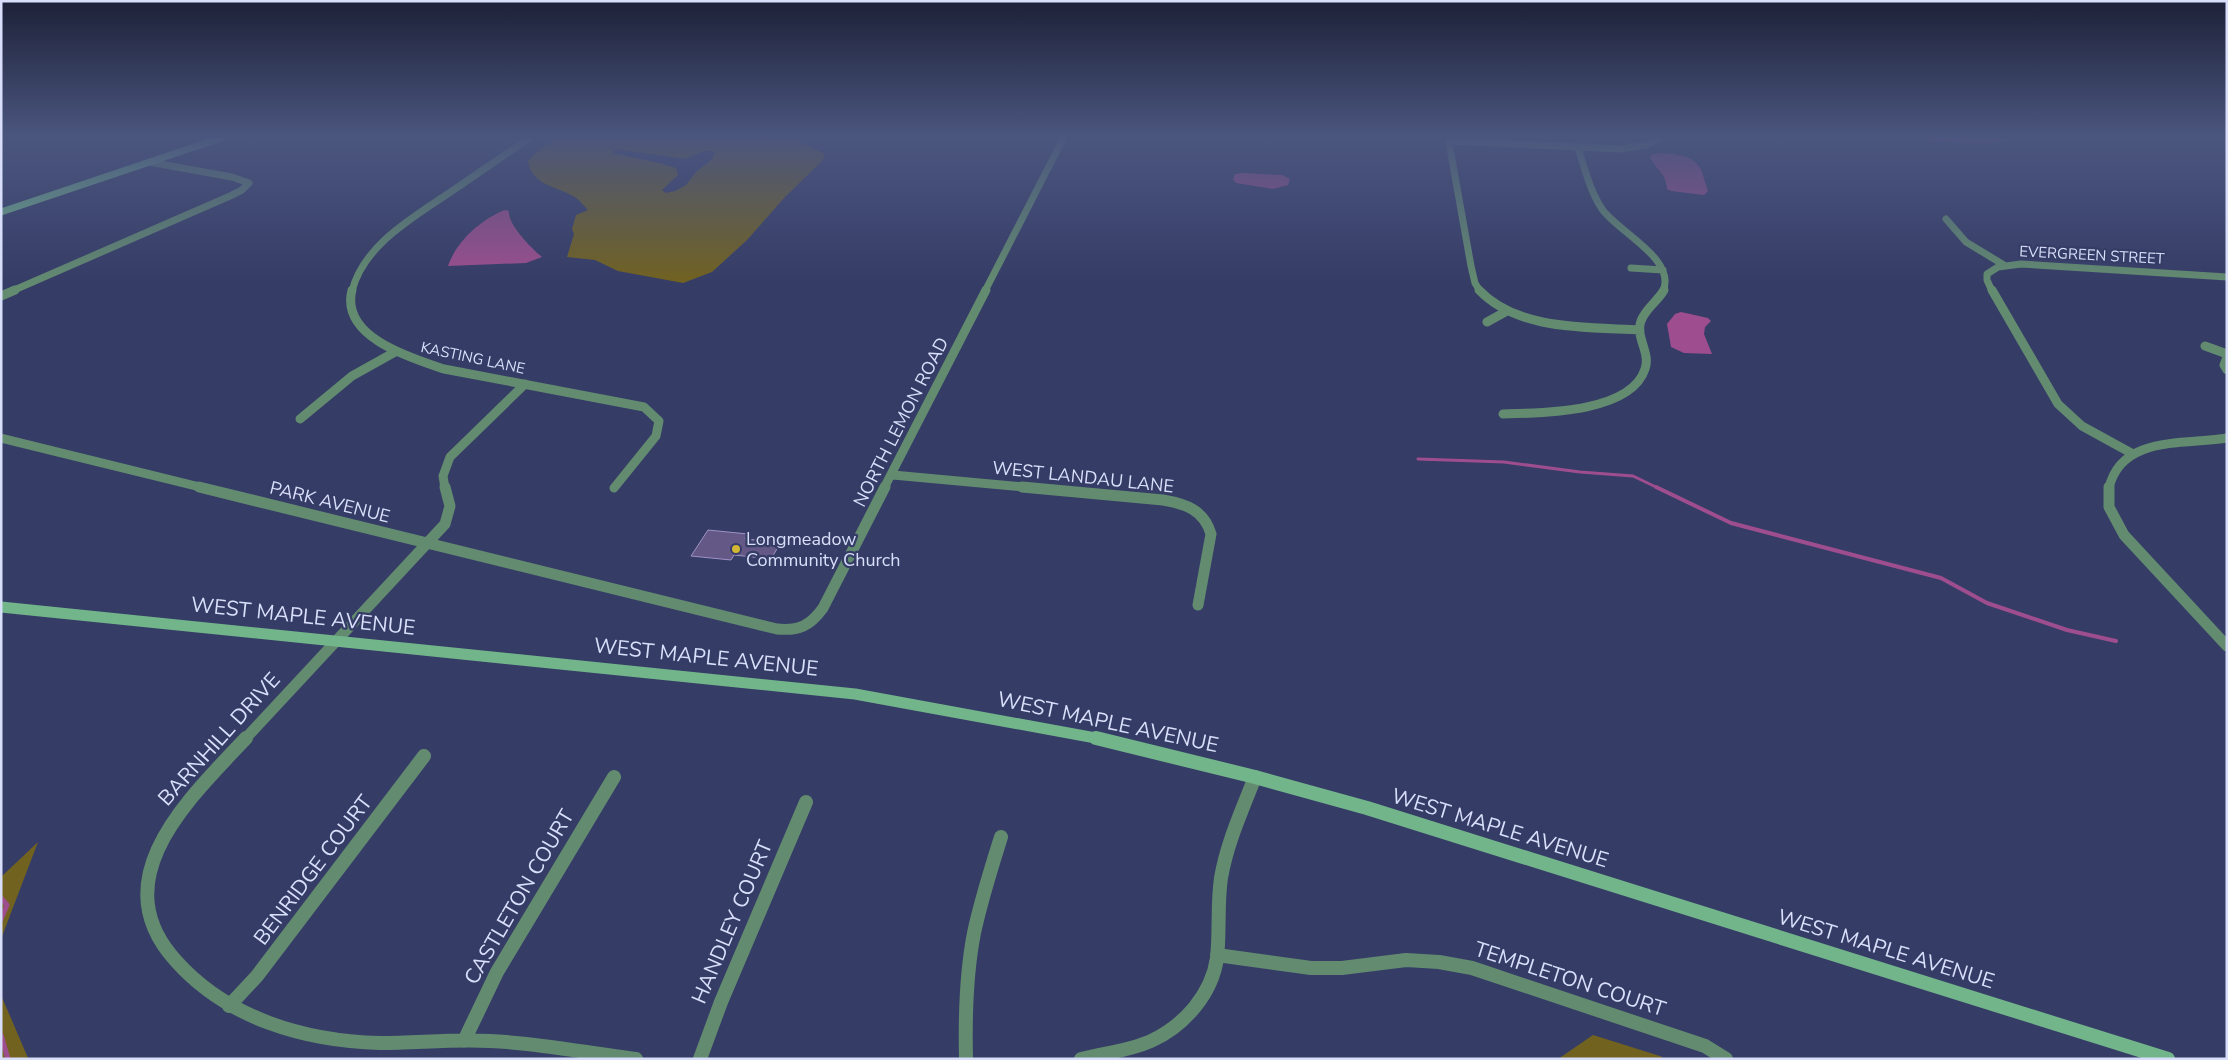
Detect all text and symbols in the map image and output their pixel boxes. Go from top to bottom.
street label: EVERGREEN STREET [2019,241,2165,269]
street label: NORTH LEMON ROAD [848,333,954,511]
street label: KASTING LANE [419,337,527,379]
street label: WEST LANDAU LANE [991,456,1175,498]
street label: PARK AVENUE [267,475,393,529]
place label: Longmeadow Community Church [746,527,900,572]
marker: Longmeadow Community Church [730,543,742,555]
street label: WEST MAPLE AVENUE [189,590,417,642]
street label: WEST MAPLE AVENUE [592,631,820,683]
street label: BARNHILL DRIVE [152,666,286,812]
street label: WEST MAPLE AVENUE [995,685,1221,759]
street label: WEST MAPLE AVENUE [1388,782,1612,874]
street label: BENRIDGE COURT [247,789,379,951]
street label: CASTLETON COURT [457,804,581,990]
street label: HANDLEY COURT [685,836,779,1008]
street label: WEST MAPLE AVENUE [1774,903,1998,995]
street label: TEMPLETON COURT [1471,935,1670,1023]

